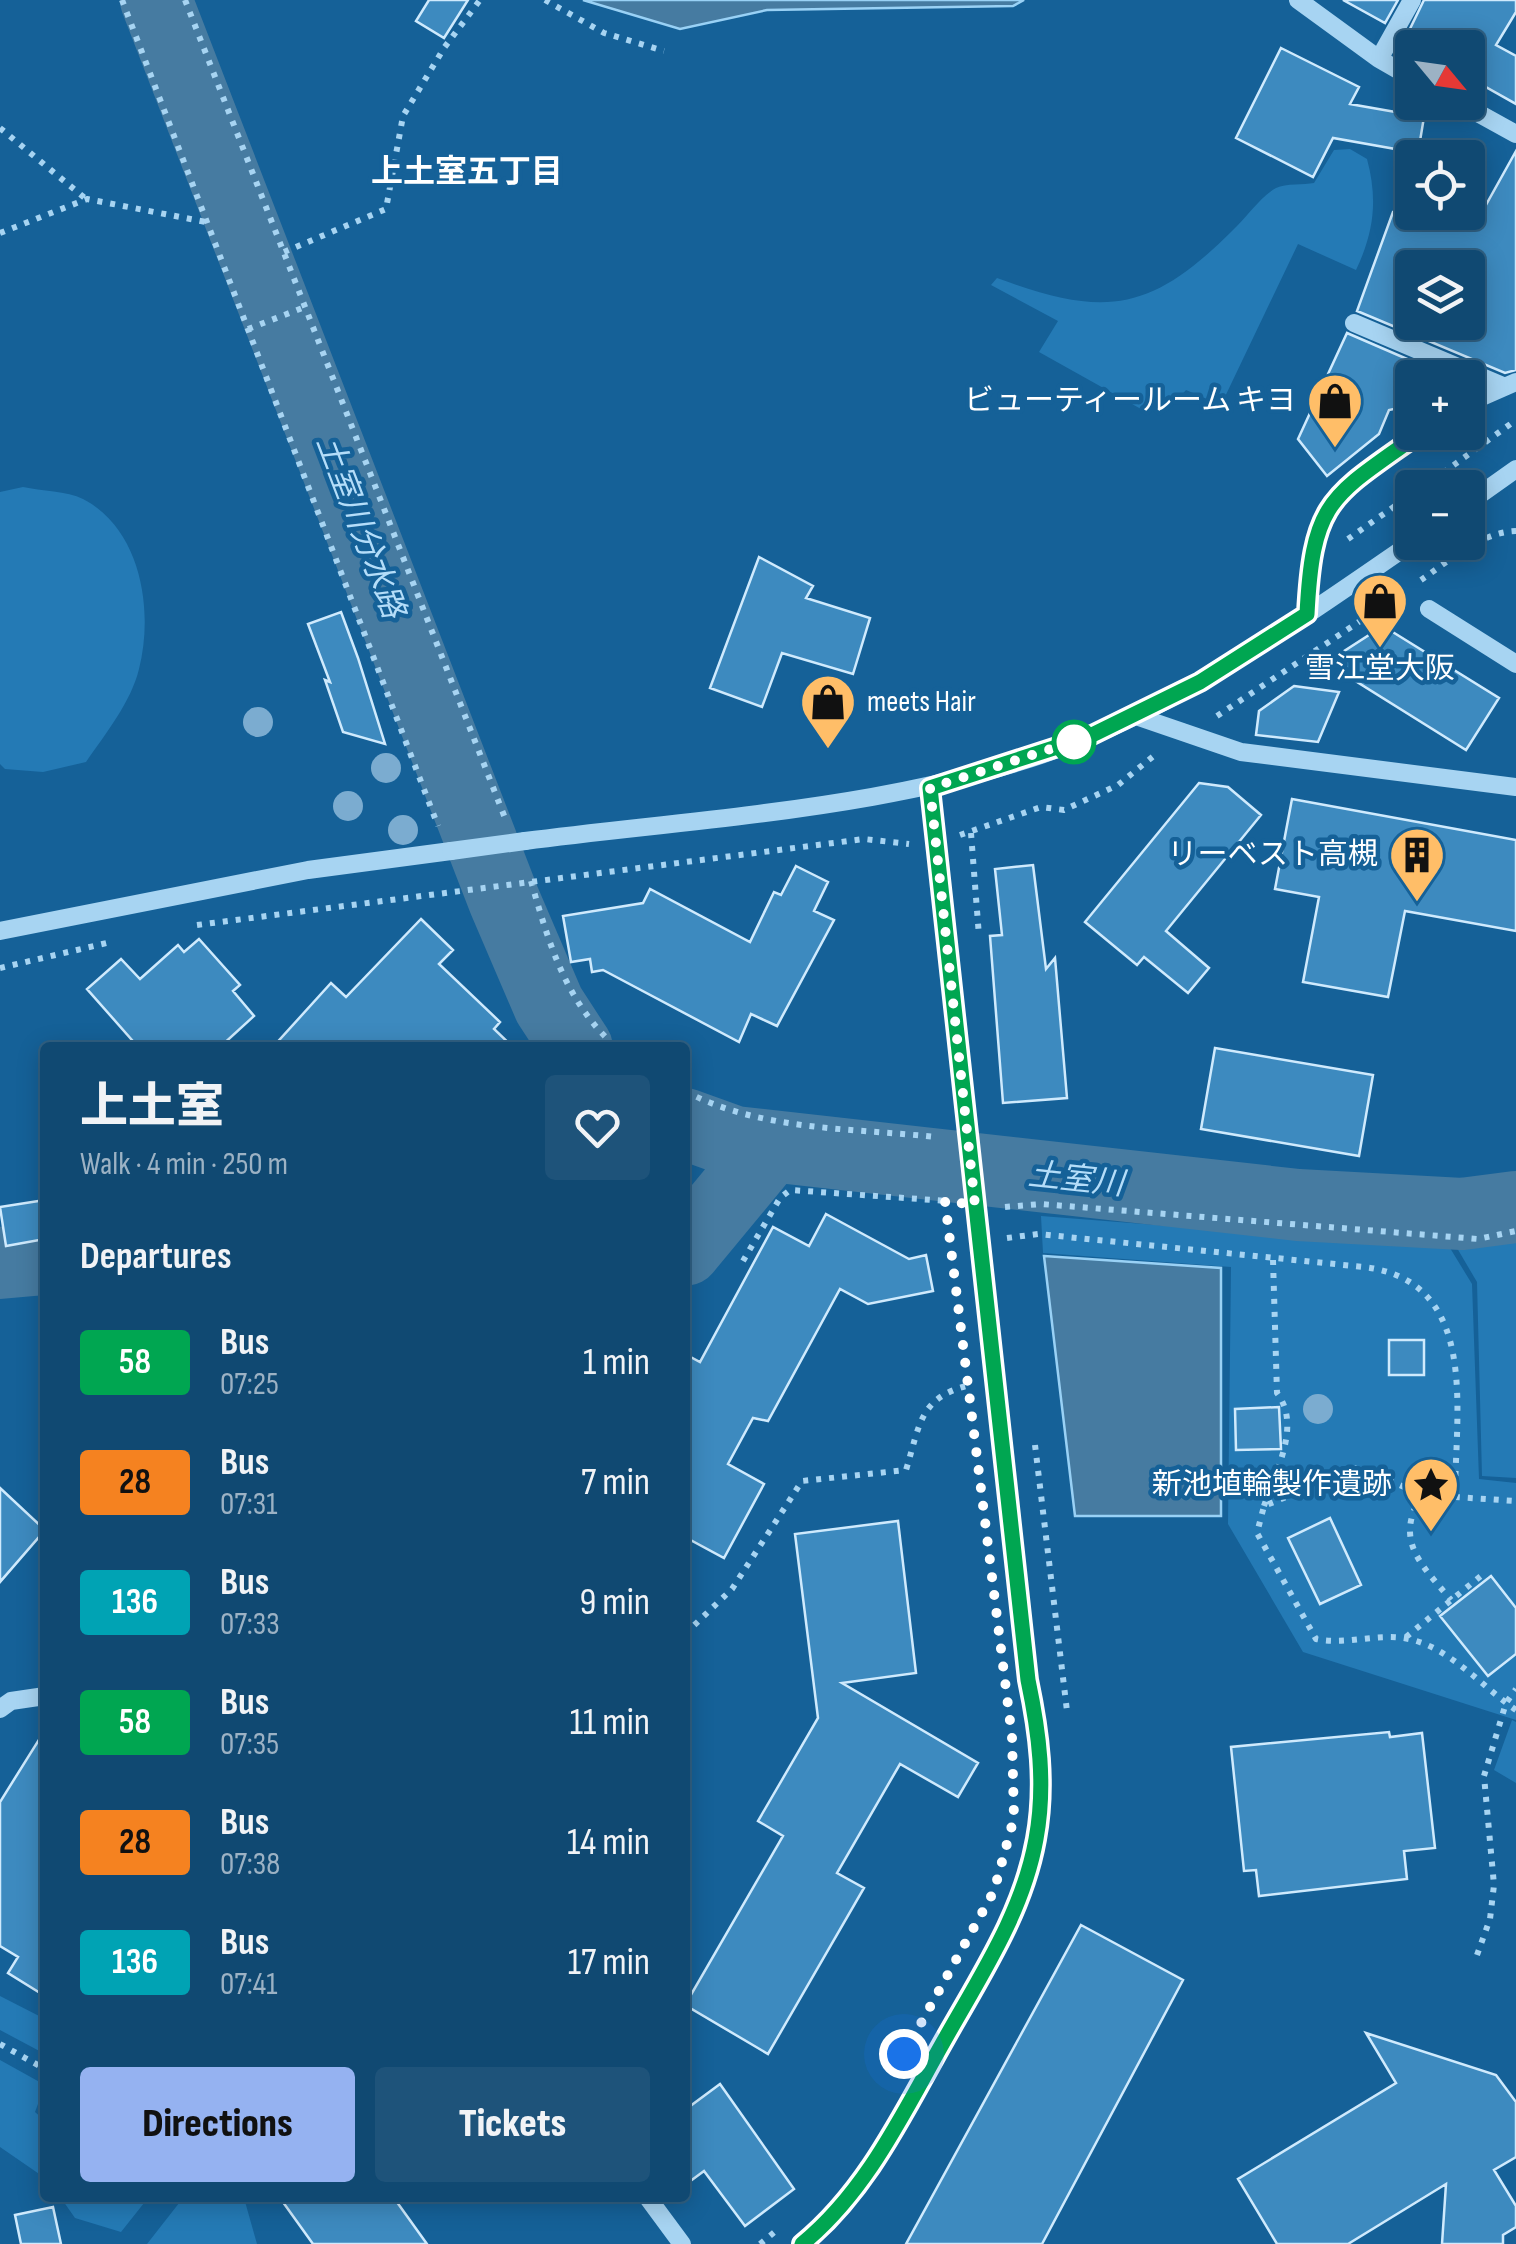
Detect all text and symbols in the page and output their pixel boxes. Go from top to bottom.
north arrow [1395,30,1485,120]
map controls [1395,30,1485,560]
button: locate [1395,140,1485,230]
district label: 上土室五丁目 [371,153,563,192]
button: layers [1395,250,1485,340]
button: + [1395,360,1485,450]
shop icon: ビューティールーム キヨ [1305,371,1365,450]
place label: ビューティールーム キヨ [964,383,1296,419]
water label: 土室川分水路 [307,430,414,626]
button: − [1395,470,1485,560]
shop icon: 雪江堂大阪 [1350,571,1410,650]
place label: 雪江堂大阪 [1305,651,1455,687]
shop icon: meets Hair [798,672,858,751]
place label: meets Hair [867,684,976,720]
unlabelled marker [1053,721,1095,763]
building icon: リーベスト高槻 [1387,825,1447,904]
place label: リーベスト高槻 [1167,837,1378,873]
button: heart [545,1075,650,1180]
text: 上土室 [80,1079,224,1136]
text: Walk · 4 min · 250 m [80,1145,288,1184]
water label: 土室川 [1026,1156,1129,1205]
text: Departures [80,1234,232,1279]
text: Bus [220,1320,269,1365]
text: 1 min [583,1340,650,1385]
text: 58 [119,1341,151,1384]
text: 07:25 [220,1365,279,1404]
text: Bus [220,1440,269,1485]
place icon: 新池埴輪製作遺跡 [1401,1455,1461,1534]
text: 7 min [581,1460,650,1505]
text: 28 [119,1461,151,1504]
place label: 新池埴輪製作遺跡 [1152,1467,1392,1503]
text: 07:31 [220,1485,277,1524]
text: Bus [220,1560,269,1605]
text: 9 min [579,1580,650,1625]
text: 136 [112,1581,158,1624]
text: 07:33 [220,1605,280,1644]
text: Bus [220,1680,269,1725]
text: 11 min [570,1700,650,1745]
text: 58 [119,1701,151,1744]
text: 07:35 [220,1725,279,1764]
text: Bus [220,1800,269,1845]
text: 14 min [567,1820,650,1865]
text: 28 [119,1821,151,1864]
text: 07:38 [220,1845,280,1884]
text: Bus [220,1920,269,1965]
text: 17 min [568,1940,650,1985]
text: 136 [112,1941,158,1984]
text: 07:41 [220,1965,278,2004]
your location [879,2029,929,2079]
button: Directions [80,2067,355,2182]
button: Tickets [375,2067,650,2182]

